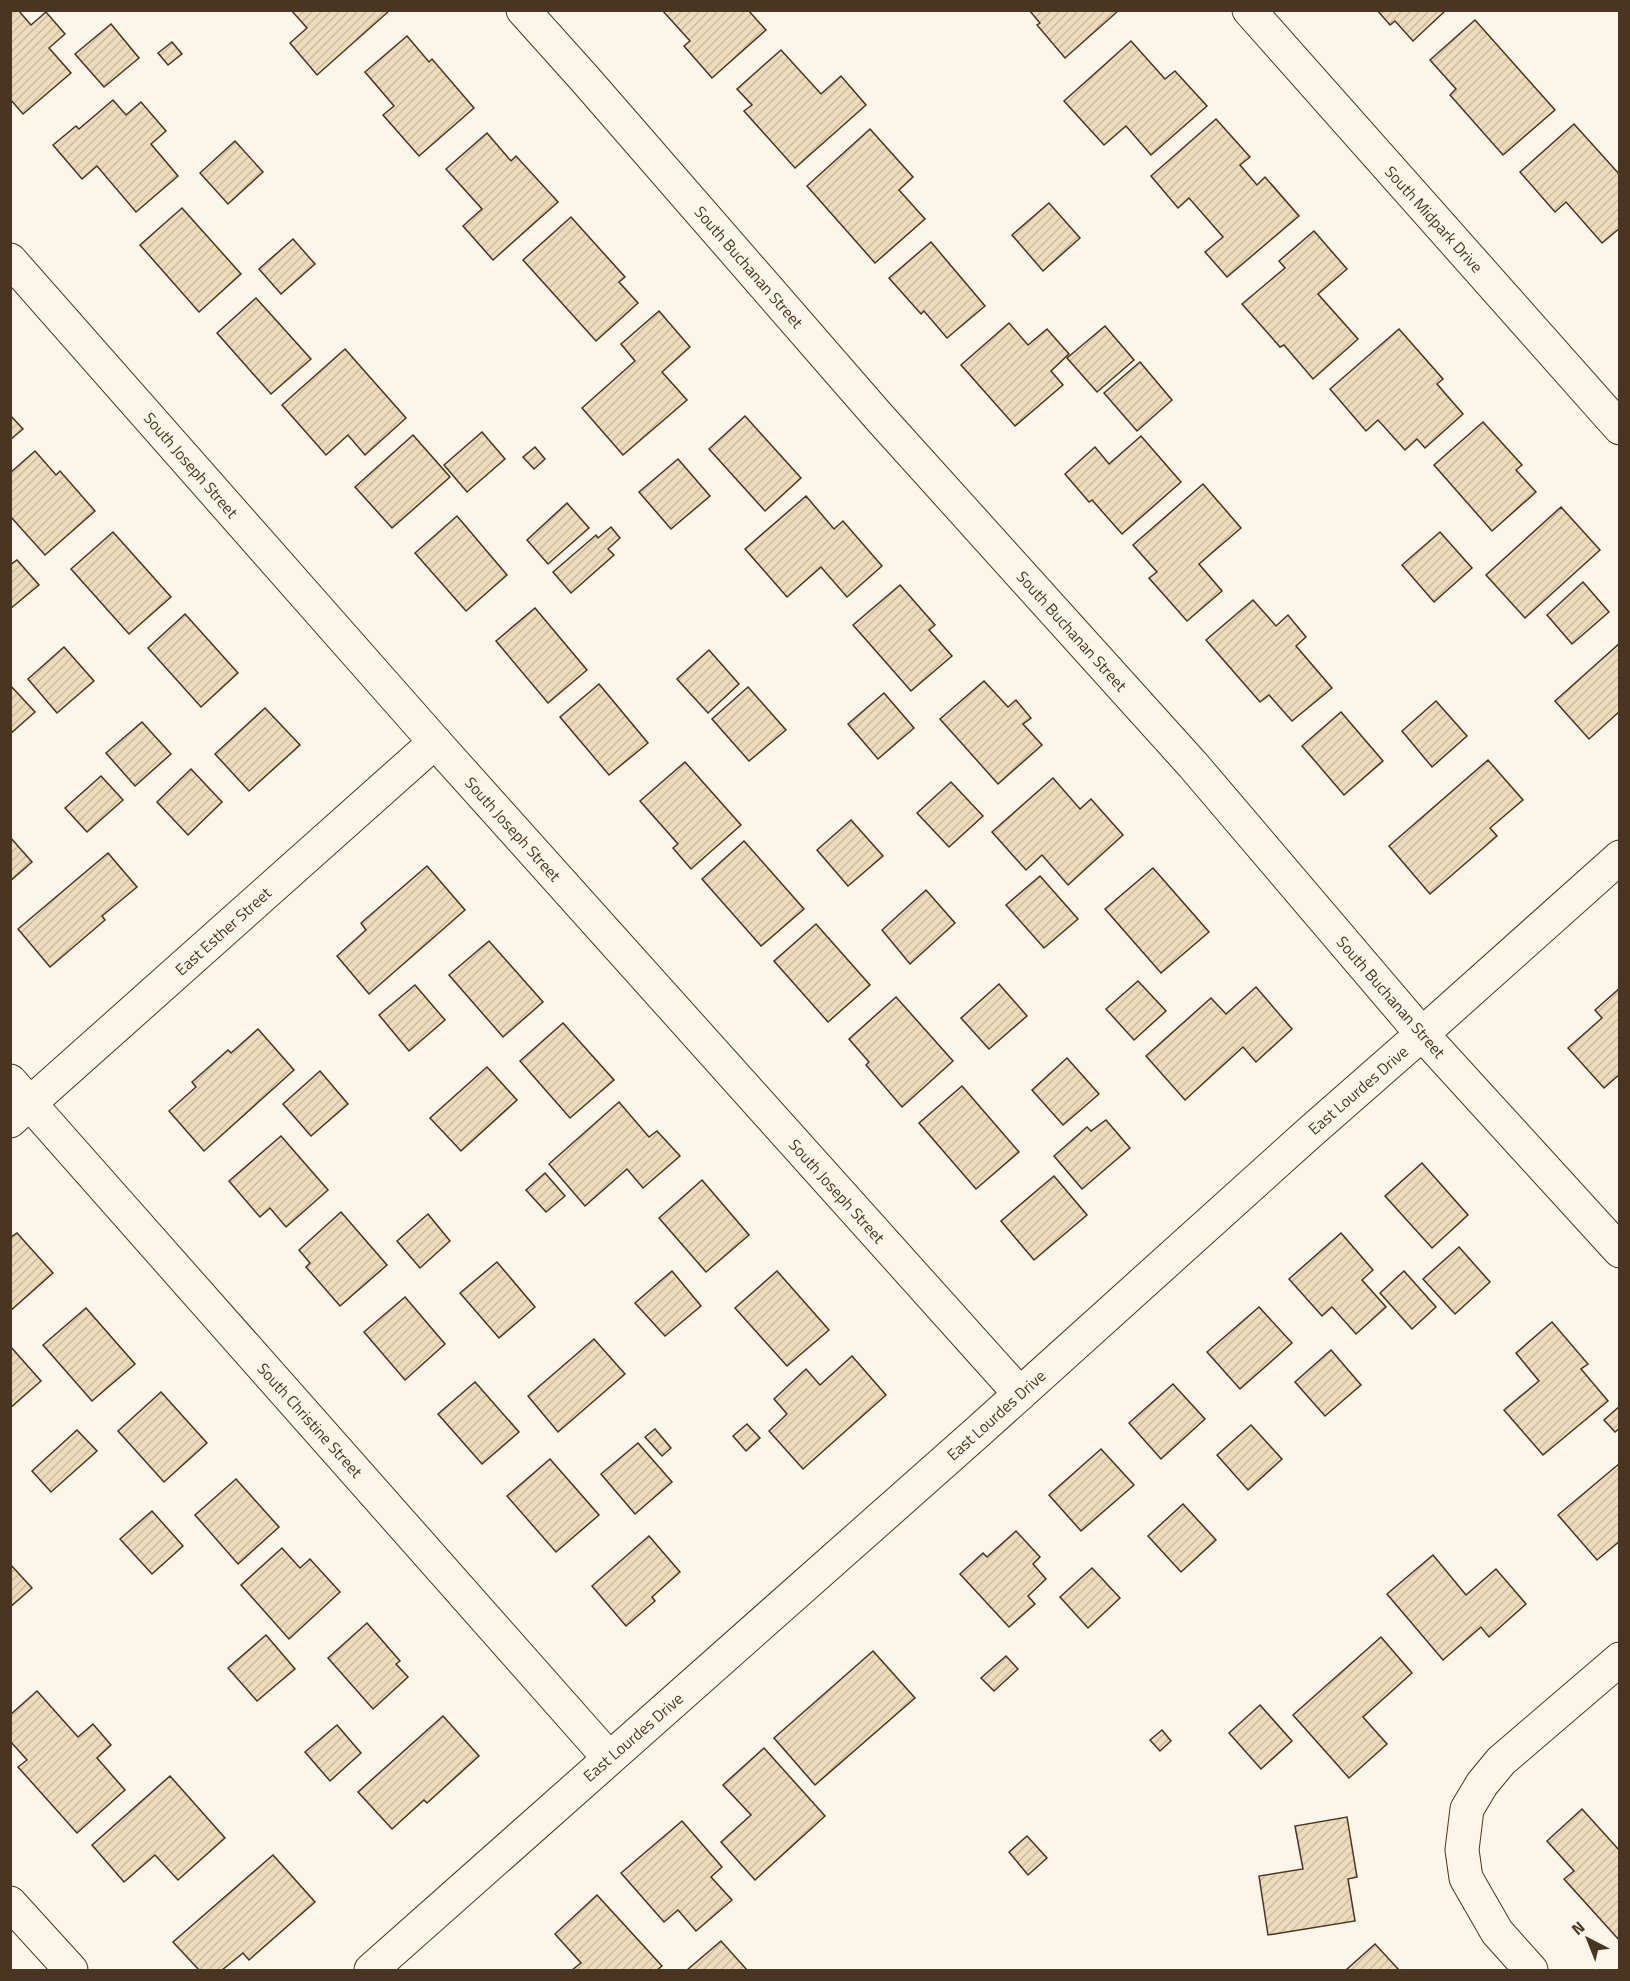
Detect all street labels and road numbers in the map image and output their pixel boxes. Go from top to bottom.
street label: South Midpark Drive [1379,160,1489,278]
street label: South Buchanan Street [689,201,809,334]
street label: South Joseph Street [138,407,244,524]
street label: South Buchanan Street [1011,565,1133,697]
street label: South Joseph Street [459,771,567,887]
street label: East Esther Street [170,881,277,981]
street label: South Buchanan Street [1331,931,1451,1064]
street label: East Lourdes Drive [1303,1040,1413,1140]
street label: South Joseph Street [783,1133,891,1249]
street label: South Christine Street [252,1357,369,1483]
street label: East Lourdes Drive [941,1364,1051,1466]
street label: East Lourdes Drive [578,1687,688,1787]

